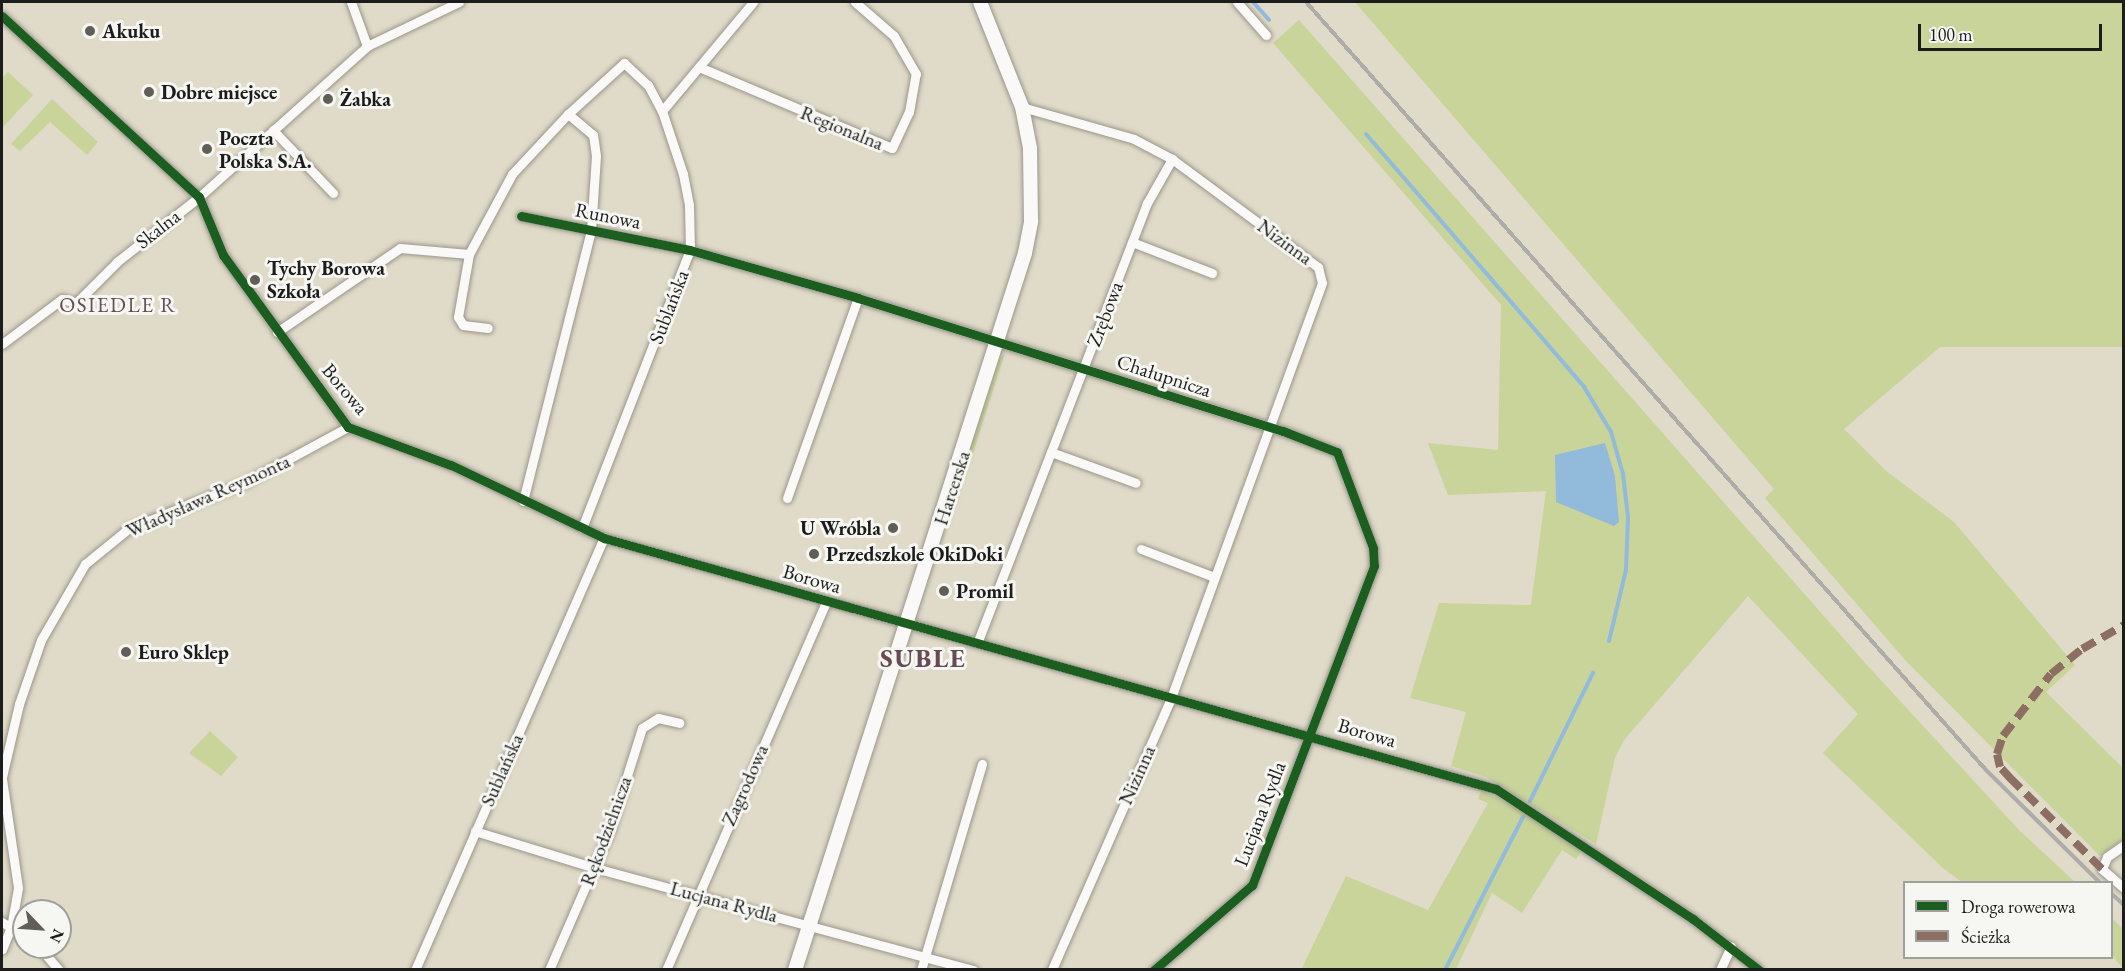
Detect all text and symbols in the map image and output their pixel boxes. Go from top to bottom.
scale bar [1921,12,2106,50]
place label: Akuku [102,19,160,43]
text: 100 m [1929,23,1973,46]
marker: Akuku [83,24,97,38]
place label: Dobre miejsce [161,80,277,104]
marker: Dobre miejsce [142,85,156,99]
place label: Żabka [340,87,391,111]
marker: Żabka [321,92,335,106]
street label: Regionalna [797,100,887,156]
place label: Poczta Polska S.A. [219,126,312,173]
marker: Poczta Polska S.A. [200,142,214,156]
street label: Runowa [573,198,643,234]
street label: Skalna [131,204,185,254]
street label: Nizinna [1253,214,1317,270]
place label: Tychy Borowa Szkoła [267,256,385,303]
street label: Sublańska [644,267,694,347]
marker: Tychy Borowa Szkoła [248,273,262,287]
street label: Zrębowa [1082,278,1128,350]
district label: OSIEDLE R [59,292,177,318]
street label: Chałupnicza [1114,350,1214,402]
street label: Borowa [317,359,373,419]
street label: Harcerska [929,448,975,528]
street label: Władysława Reymonta [122,449,294,543]
place label: U Wróbla [800,516,881,540]
marker: U Wróbla [886,521,900,535]
place label: Przedszkole OkiDoki [826,542,1003,566]
marker: Przedszkole OkiDoki [807,547,821,561]
street label: Borowa [780,559,844,599]
place label: Promil [956,579,1014,603]
marker: Promil [937,584,951,598]
place label: Euro Sklep [138,640,229,664]
district label: SUBLE [880,643,966,675]
marker: Euro Sklep [119,645,133,659]
street label: Borowa [1335,713,1399,753]
street label: Sublańska [475,730,529,810]
street label: Zagrodowa [716,741,774,829]
street label: Nizinna [1113,742,1161,808]
street label: Lucjana Rydla [1229,758,1291,870]
street label: Rękodzielnicza [575,773,637,889]
street label: Lucjana Rydla [668,876,780,928]
legend [1903,881,2113,959]
text: Droga rowerowa [1961,895,2076,918]
north arrow [12,899,72,959]
text: Ścieżka [1961,925,2011,948]
text: N [45,926,69,946]

